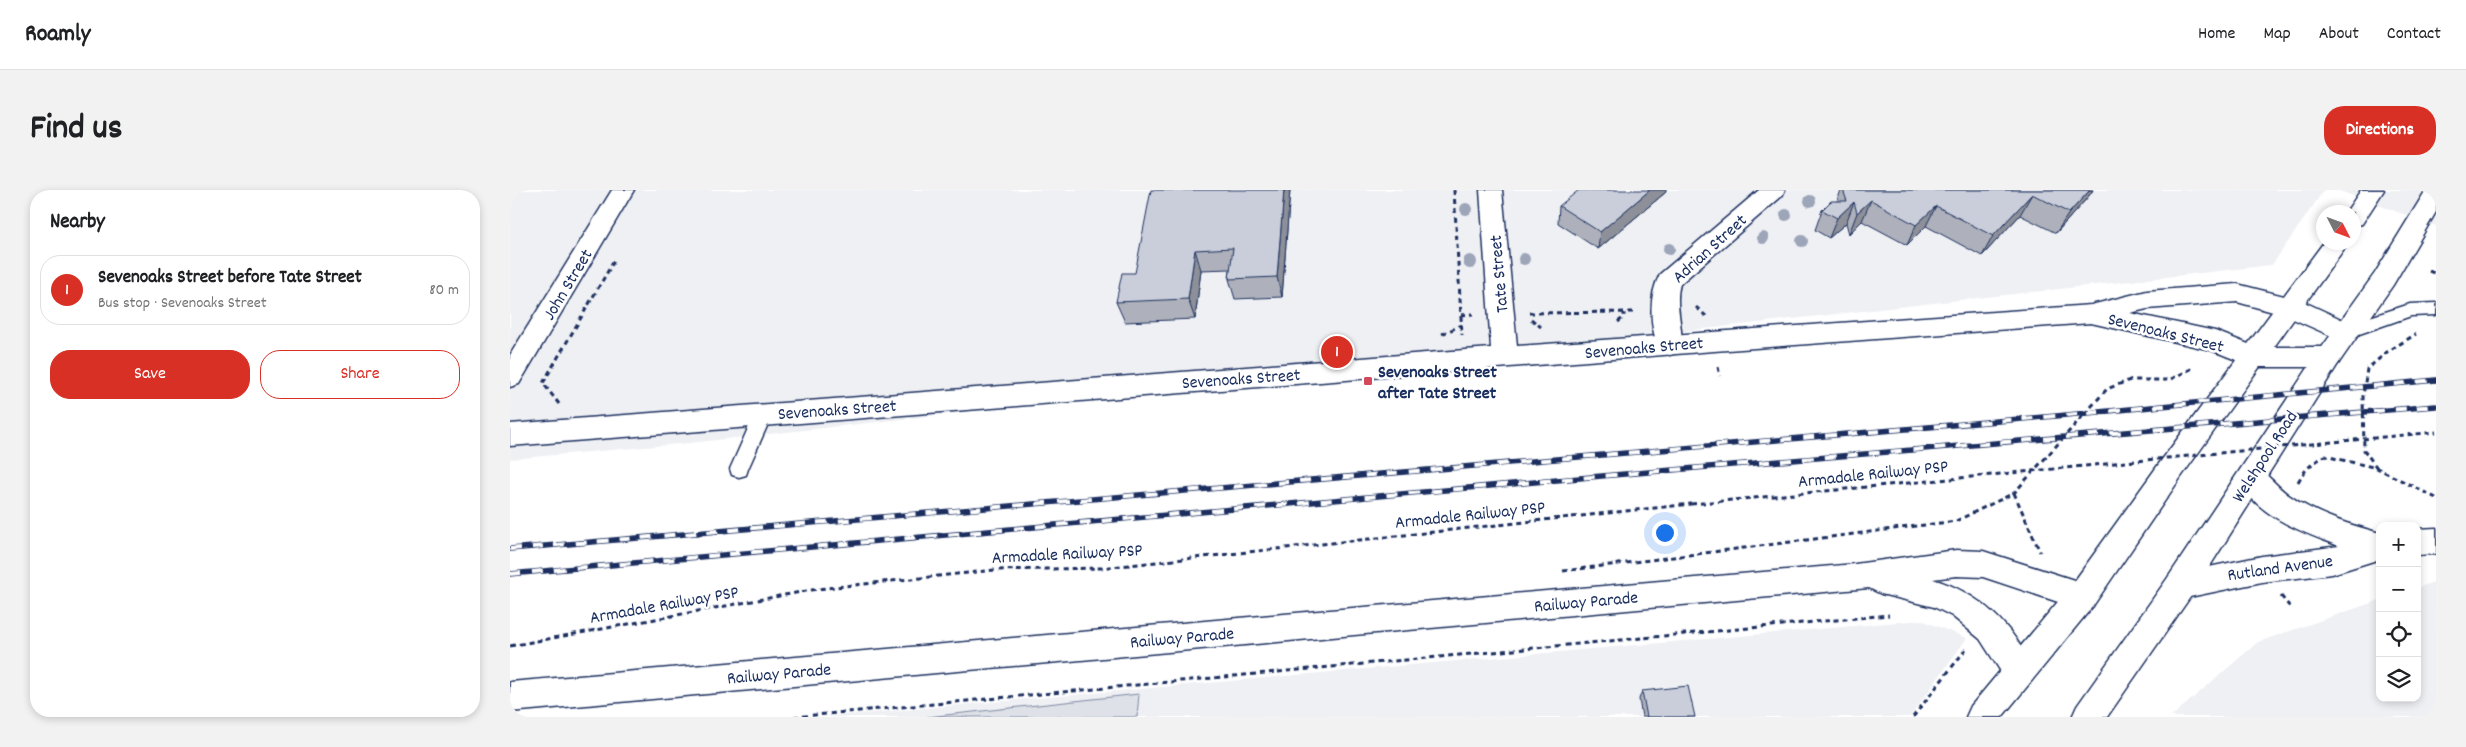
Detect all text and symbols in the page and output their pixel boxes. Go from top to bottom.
text: Roamly [25,18,91,52]
text: Home [2198,22,2235,47]
text: Map [2263,22,2291,47]
text: About [2319,22,2359,47]
text: Contact [2387,22,2441,47]
text: Find us [30,105,122,155]
button: Directions [2324,106,2436,155]
north arrow [2316,205,2361,250]
text: Nearby [50,208,105,238]
street label: Adrian Street [1668,209,1754,290]
street label: Tate Street [1485,233,1516,314]
street label: John Street [538,245,600,326]
text: Sevenoaks Street before Tate Street [98,265,362,292]
text: 1 [65,279,69,302]
text: 80 m [429,279,459,302]
text: Bus stop · Sevenoaks Street [98,292,267,315]
street label: Sevenoaks Street [2105,308,2226,361]
street label: Sevenoaks Street [1584,332,1705,367]
pin: 1 [1321,333,1353,371]
button: Save [50,350,250,399]
button: Share [260,350,460,399]
place label: Sevenoaks Street after Tate Street [1378,361,1497,407]
street label: Sevenoaks Street [1181,364,1302,397]
marker: Sevenoaks Street after Tate Street [1362,375,1374,387]
street label: Sevenoaks Street [777,395,898,428]
street label: Welshpool Road [2227,407,2305,508]
street label: Armadale Railway PSP [1797,455,1950,496]
street label: Armadale Railway PSP [1394,496,1547,537]
your location [1652,520,1678,546]
map controls [2376,522,2421,702]
button: + [2376,522,2421,567]
street label: Armadale Railway PSP [991,539,1143,572]
street label: Rutland Avenue [2226,550,2335,589]
button: − [2376,567,2421,612]
street label: Armadale Railway PSP [588,581,741,632]
street label: Railway Parade [1533,586,1639,620]
button: locate [2376,612,2421,657]
street label: Railway Parade [1129,622,1235,656]
button: layers [2376,657,2421,702]
street label: Railway Parade [726,658,832,692]

